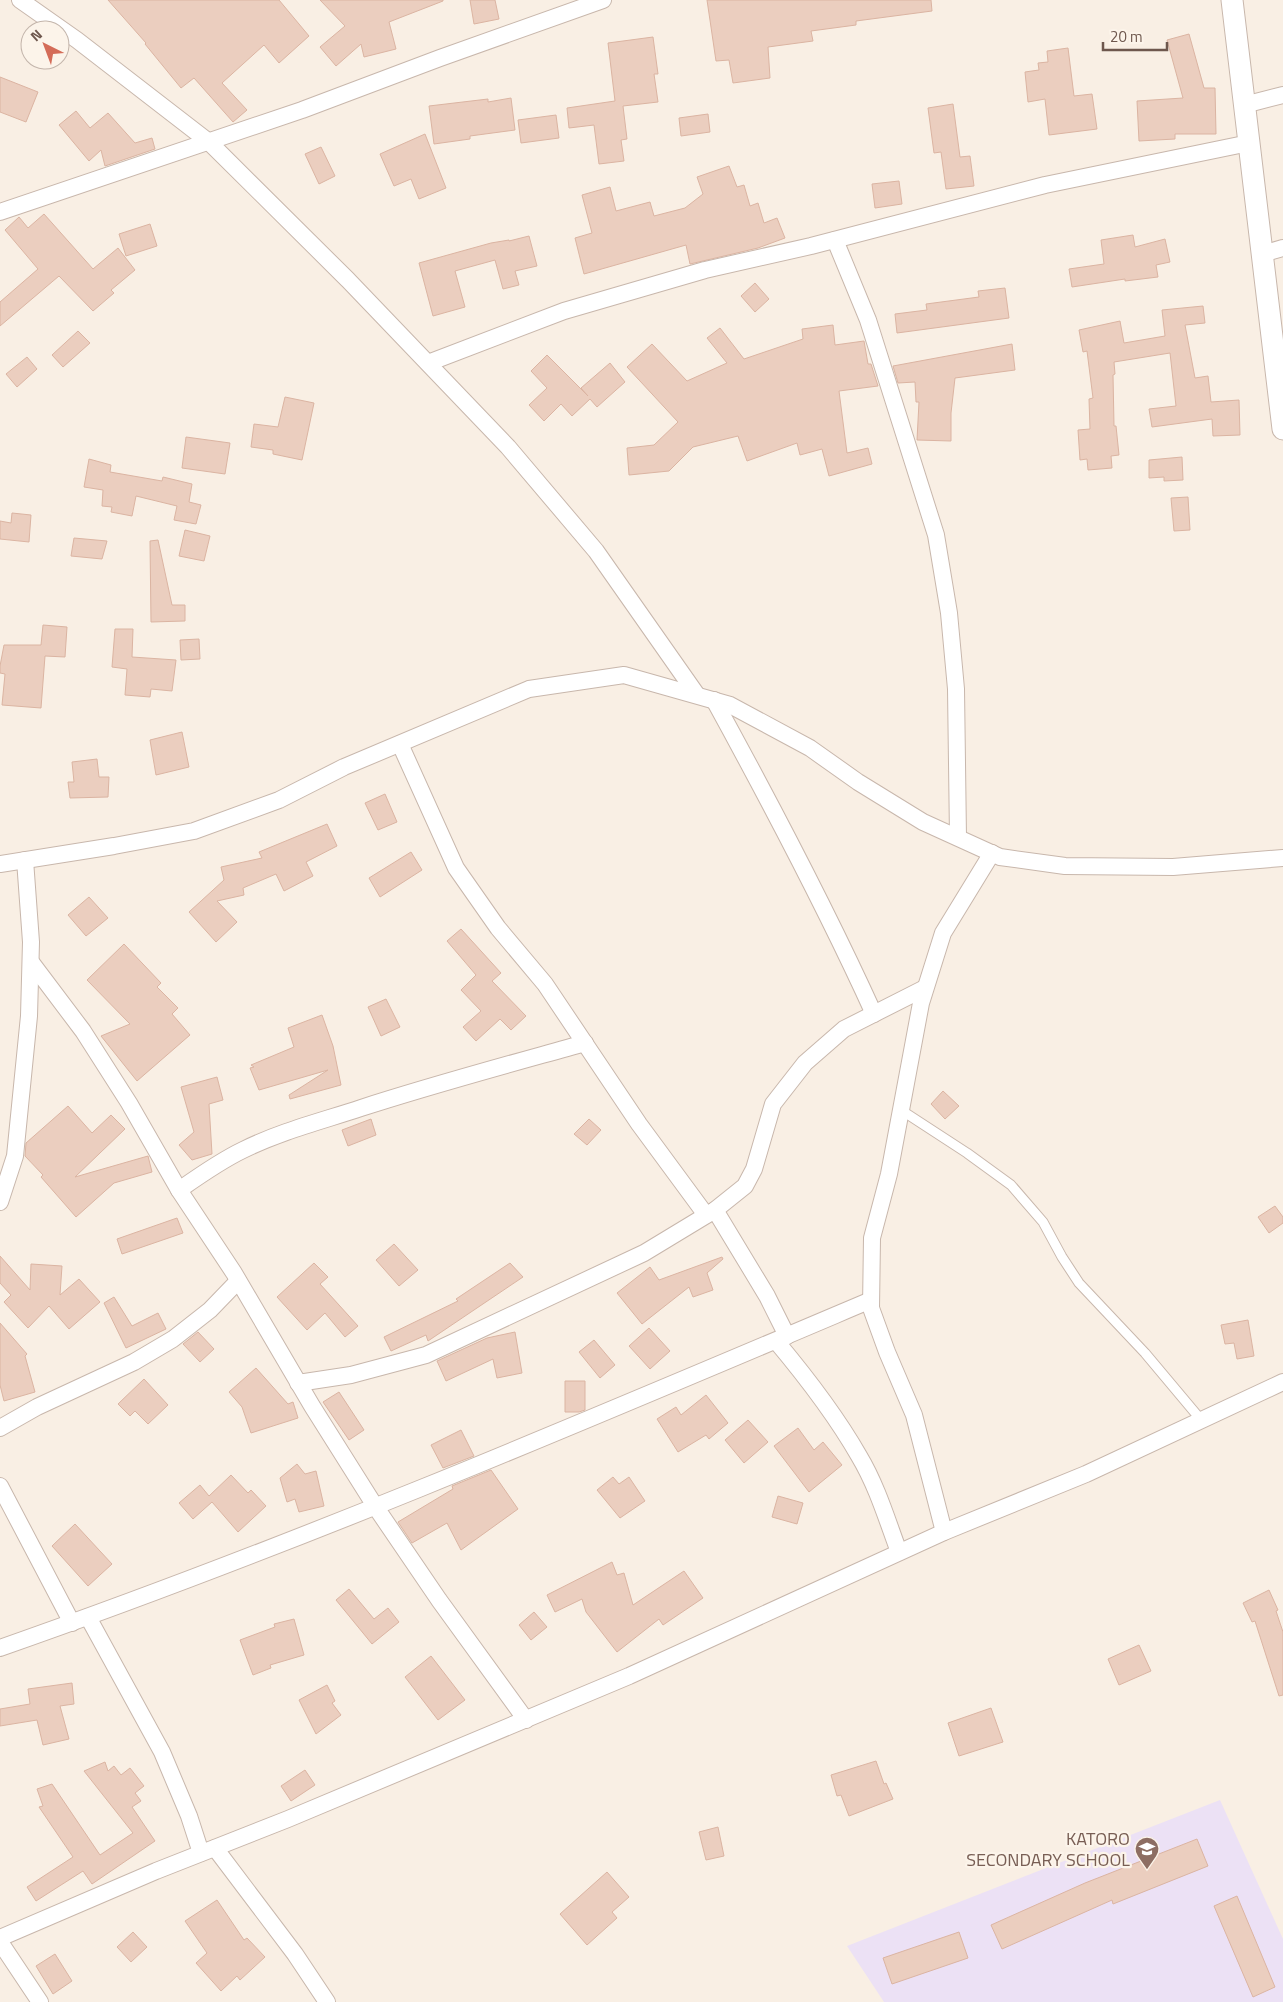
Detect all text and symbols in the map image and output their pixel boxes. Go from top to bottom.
north arrow [20,20,70,70]
scale bar [1103,20,1167,52]
text: N [25,24,47,46]
text: 20 m [1110,25,1143,48]
place label: KATORO SECONDARY SCHOOL [966,1825,1130,1873]
school or university icon: KATORO SECONDARY SCHOOL [1134,1836,1160,1870]

